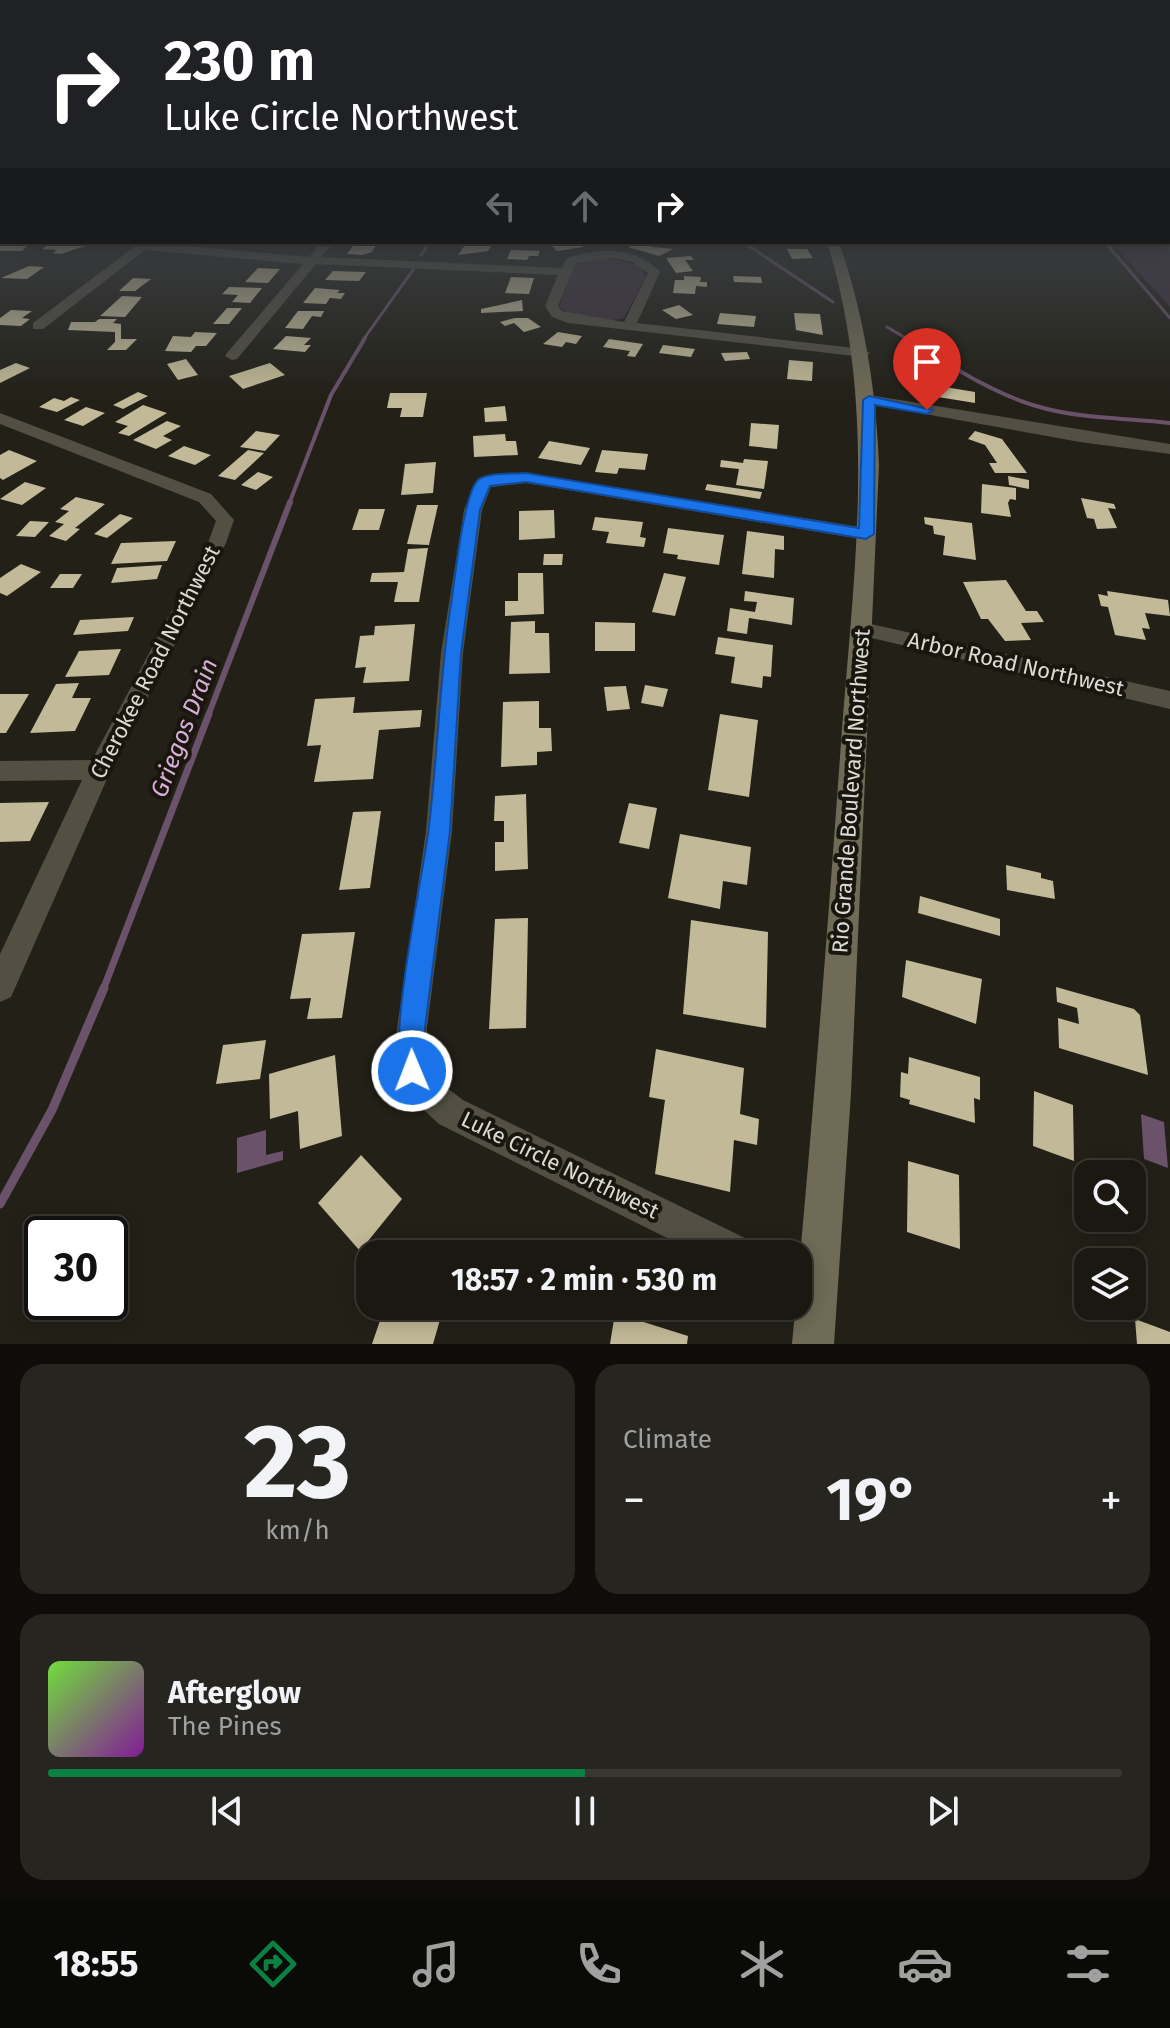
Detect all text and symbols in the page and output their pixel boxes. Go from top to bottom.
text: 230 m [164,28,315,95]
icon: right [32,32,136,136]
text: Luke Circle Northwest [164,96,518,140]
icon: left [479,184,523,228]
icon: ahead [563,184,607,228]
icon: right [647,184,691,228]
pin [893,328,961,410]
icon: arrive [905,340,949,384]
street label: Cherokee Road Northwest [84,541,226,783]
street label: Arbor Road Northwest [905,626,1127,702]
street label: Rio Grande Boulevard Northwest [826,628,876,954]
water label: Griegos Drain [145,655,223,801]
position arrow [370,1029,454,1113]
street label: Luke Circle Northwest [457,1105,663,1225]
map controls [1074,1160,1146,1320]
button: search [1074,1160,1146,1232]
speed limit sign: 30 [24,1216,128,1320]
button: layers [1074,1248,1146,1320]
text: 18:57 · 2 min · 530 m [451,1262,717,1298]
text: 23 [244,1400,351,1525]
text: Climate [623,1424,712,1455]
text: 19° [826,1464,919,1536]
text: − [623,1474,645,1527]
text: + [1100,1474,1122,1527]
text: km/h [265,1515,330,1546]
text: Afterglow [168,1675,301,1711]
text: The Pines [168,1711,282,1742]
icon: previous [205,1789,249,1833]
icon: pause [563,1789,607,1833]
icon: next [921,1789,965,1833]
icon: directions [245,1936,301,1992]
icon: music [408,1936,464,1992]
icon: phone [571,1936,627,1992]
icon: climate [734,1936,790,1992]
icon: car [897,1936,953,1992]
icon: filters [1060,1936,1116,1992]
text: 18:55 [54,1942,138,1986]

